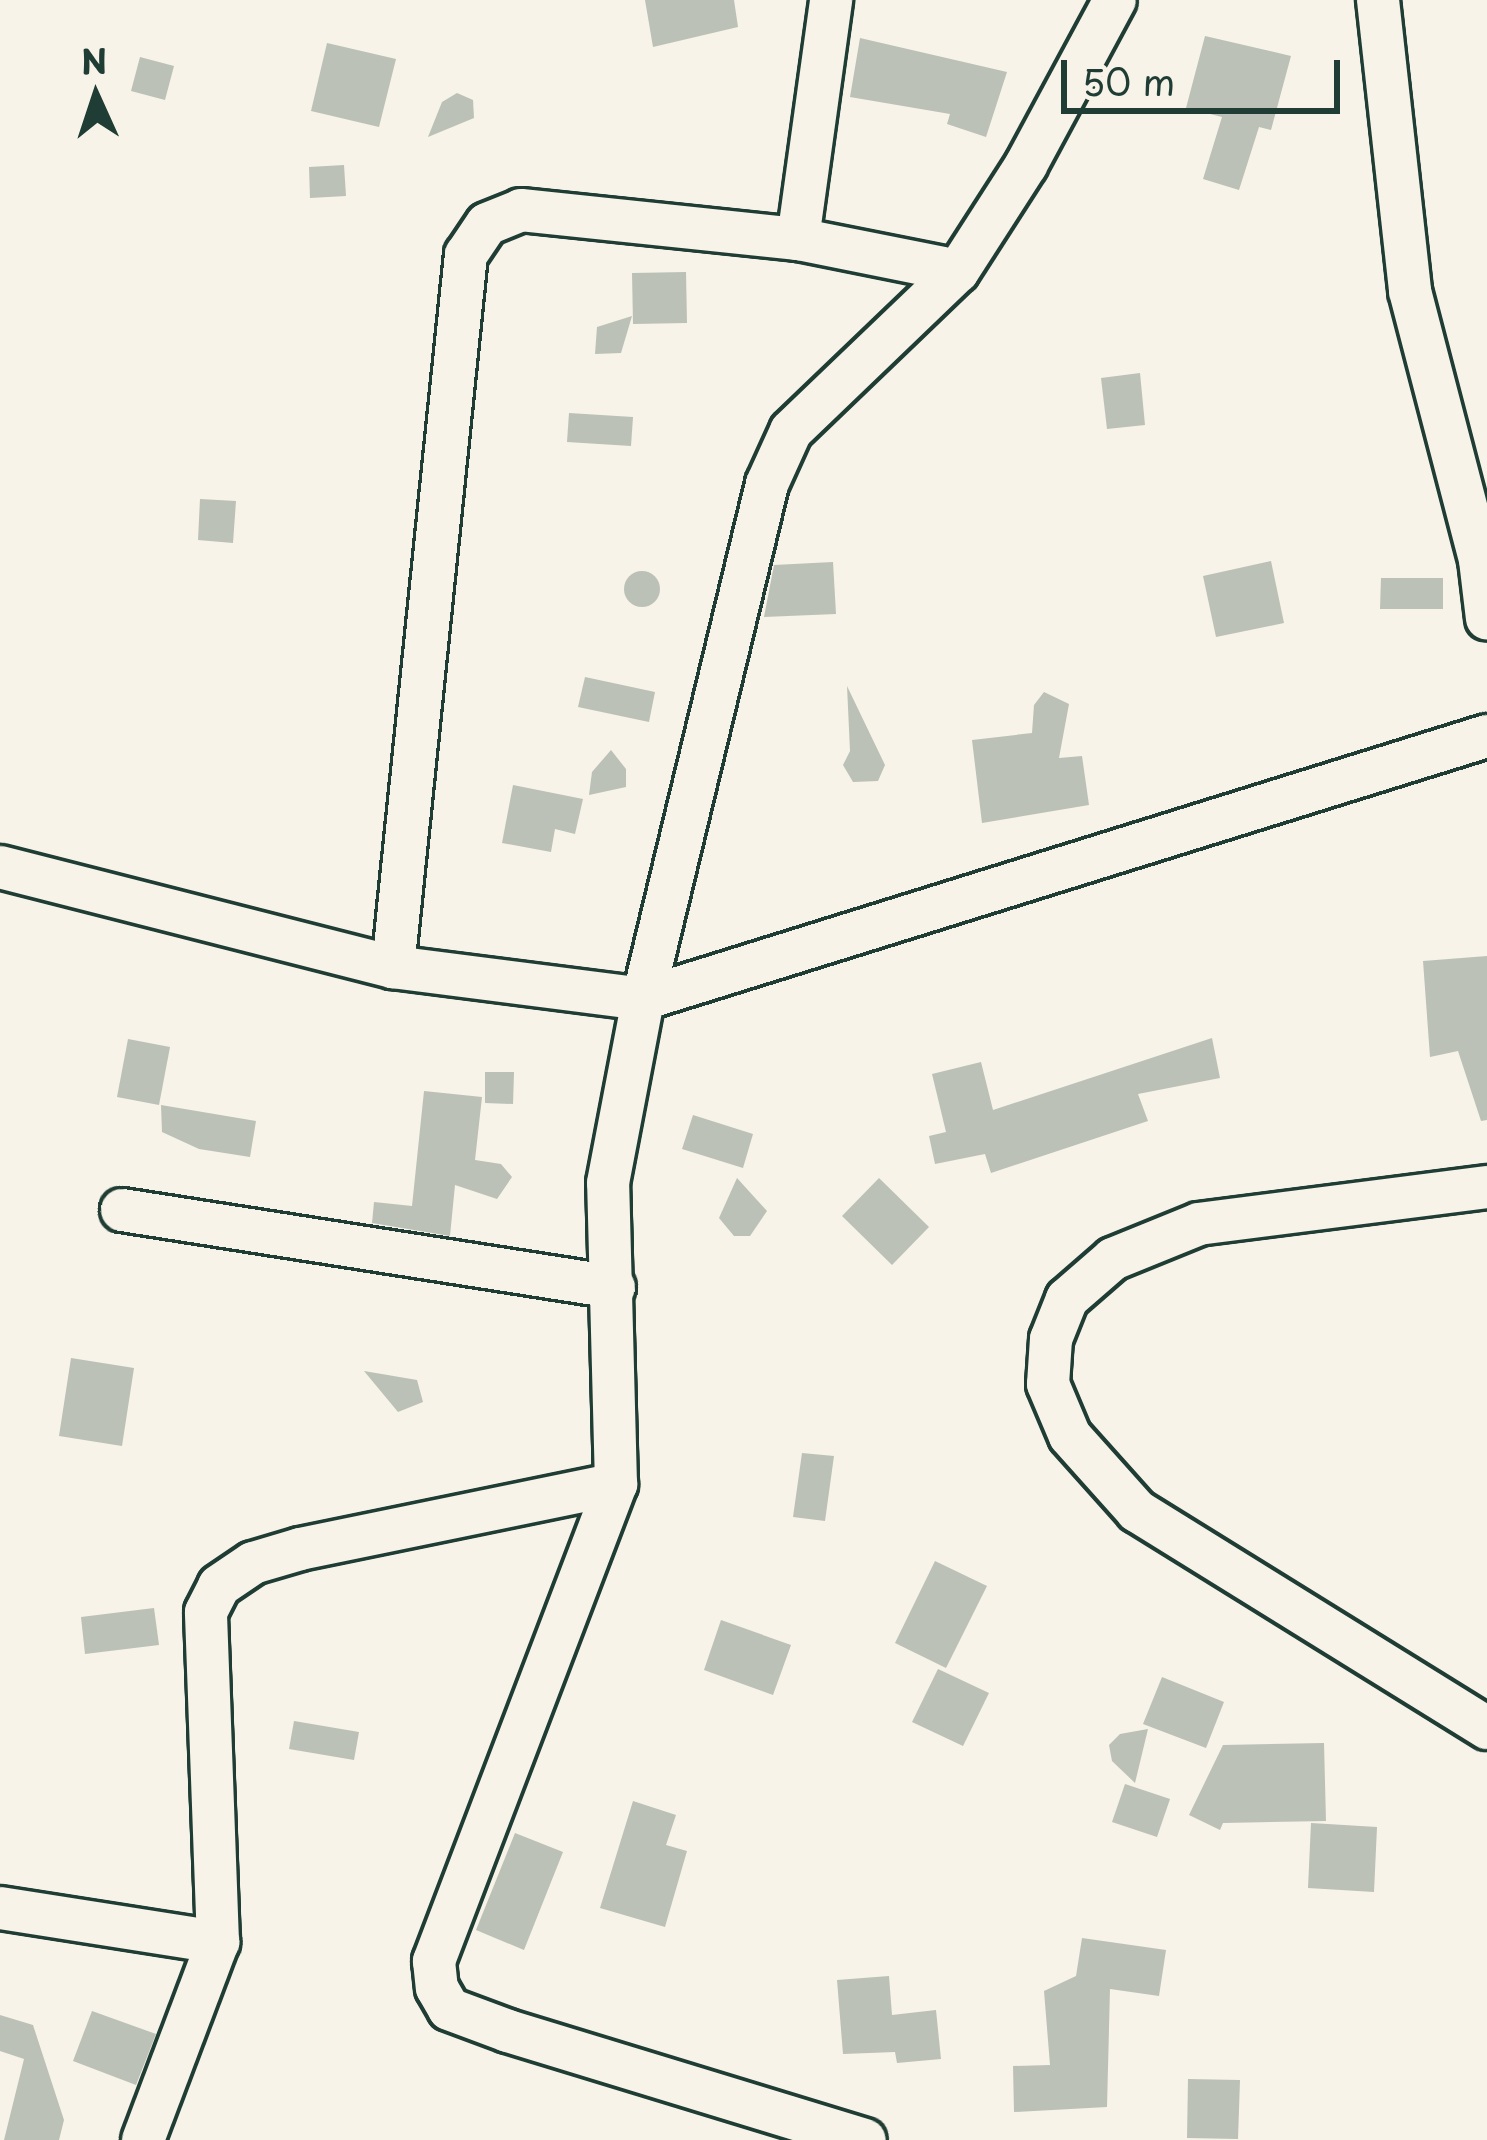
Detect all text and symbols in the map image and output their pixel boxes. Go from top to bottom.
text: N [80,34,108,86]
north arrow [36,36,156,156]
scale bar [1067,36,1346,110]
text: 50 m [1082,54,1175,108]

